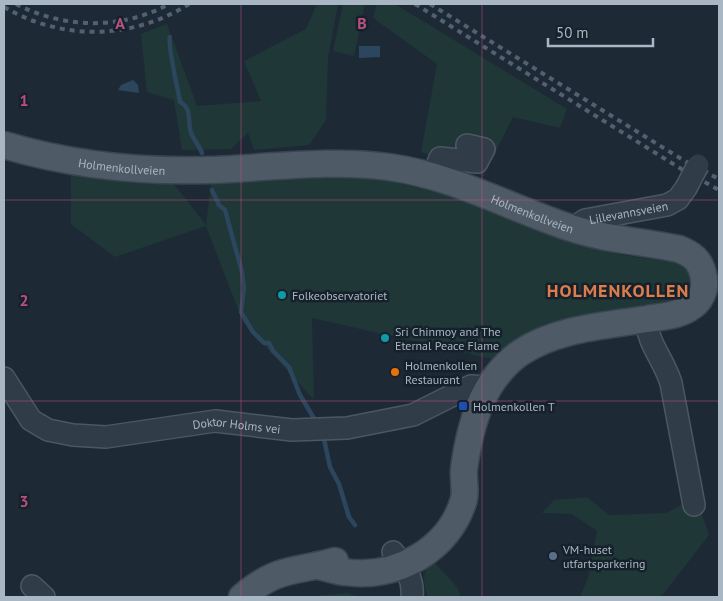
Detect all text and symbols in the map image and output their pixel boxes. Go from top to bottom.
text: A [115,13,125,33]
text: B [357,13,367,33]
scale bar [548,15,653,47]
text: 50 m [556,23,589,42]
text: 1 [19,90,29,110]
street label: Holmenkollveien [77,155,165,178]
street label: Holmenkollveien [489,191,576,236]
street label: Lillevannsveien [588,197,669,227]
district label: HOLMENKOLLEN [547,279,689,302]
place label: Folkeobservatoriet [292,288,387,303]
marker: Folkeobservatoriet [276,289,288,301]
text: 2 [19,290,29,310]
place label: Sri Chinmoy and The Eternal Peace Flame [395,324,501,353]
marker: Sri Chinmoy and The Eternal Peace Flame [379,332,391,344]
place label: Holmenkollen Restaurant [405,358,477,387]
marker: Holmenkollen Restaurant [389,366,401,378]
place label: Holmenkollen T [473,399,555,414]
marker: Holmenkollen T [457,400,469,412]
street label: Doktor Holms vei [191,413,281,436]
text: 3 [19,491,29,511]
place label: VM-huset utfartsparkering [562,542,645,571]
marker: VM-huset utfartsparkering [547,550,559,562]

